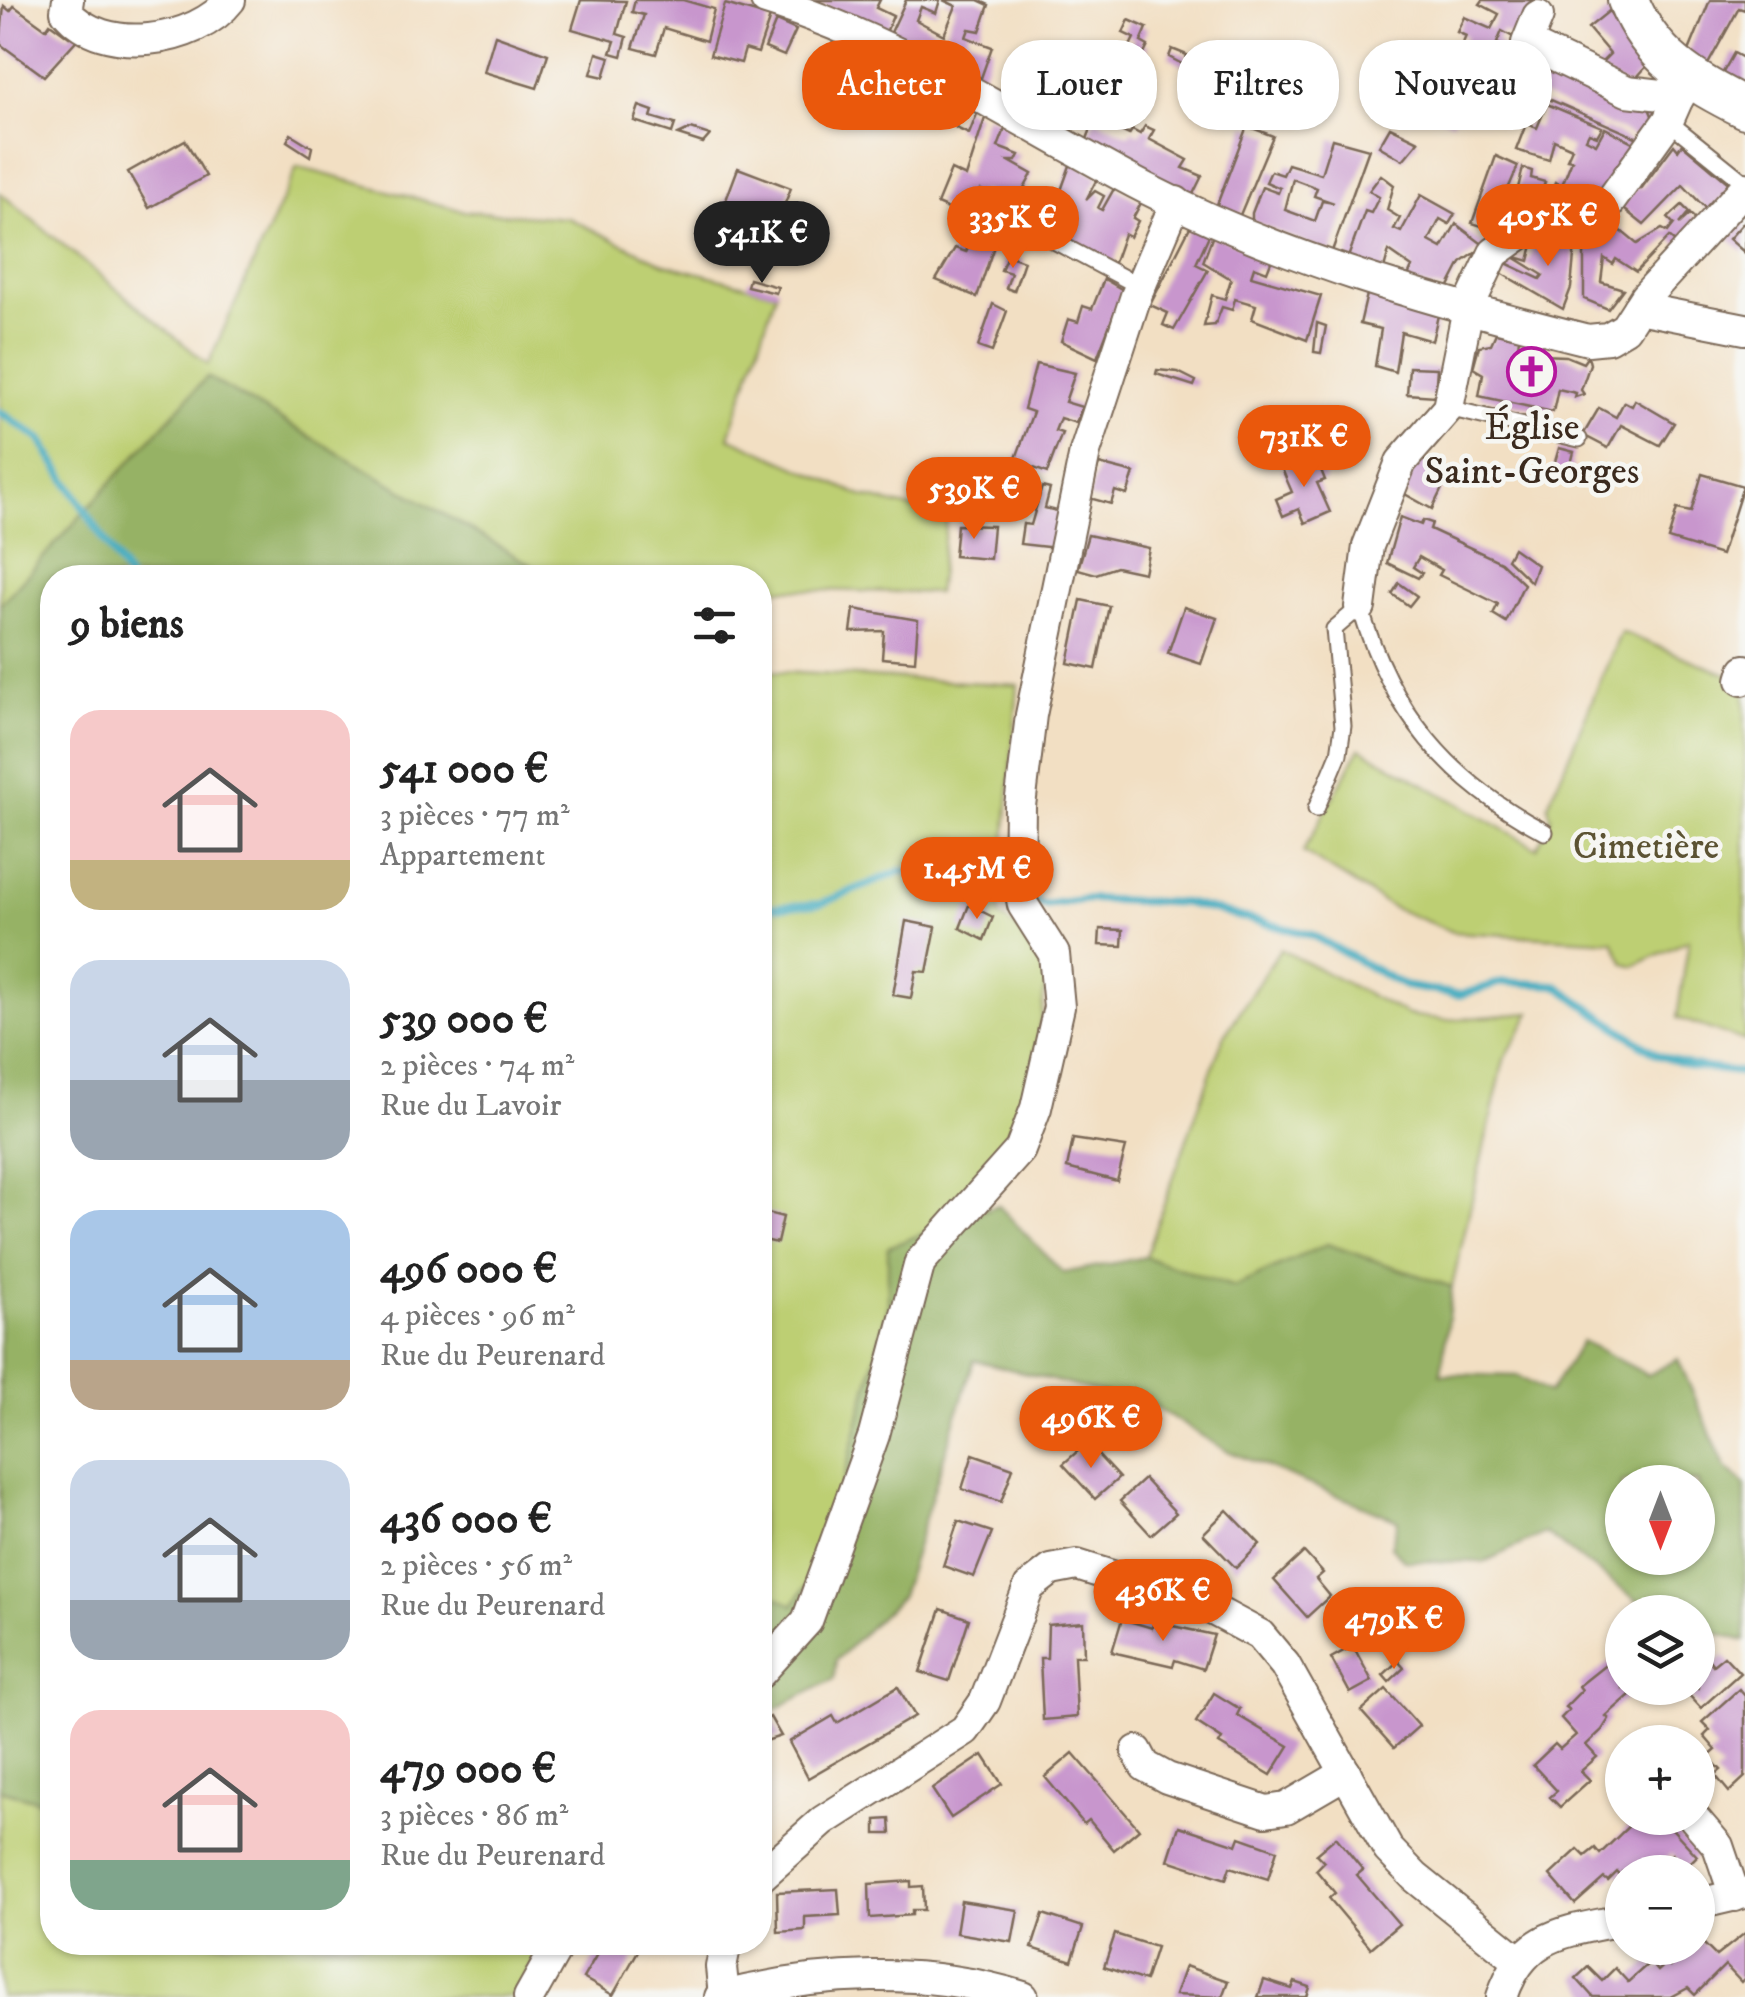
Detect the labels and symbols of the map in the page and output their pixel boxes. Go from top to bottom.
pin: 405K € [1467,184,1629,269]
pin: 335K € [932,186,1094,271]
pin: 541K € [681,201,843,286]
church icon: Église Saint-Georges [1506,346,1558,398]
place label: Église Saint-Georges [1425,404,1639,496]
pin: 731K € [1223,405,1385,490]
pin: 539K € [893,457,1055,542]
park label: Cimetière [1573,823,1719,871]
pin: 1.45M € [885,837,1069,922]
pin: 496K € [1010,1386,1172,1471]
north arrow [1605,1465,1715,1575]
pin: 436K € [1082,1559,1244,1644]
pin: 479K € [1313,1587,1475,1672]

